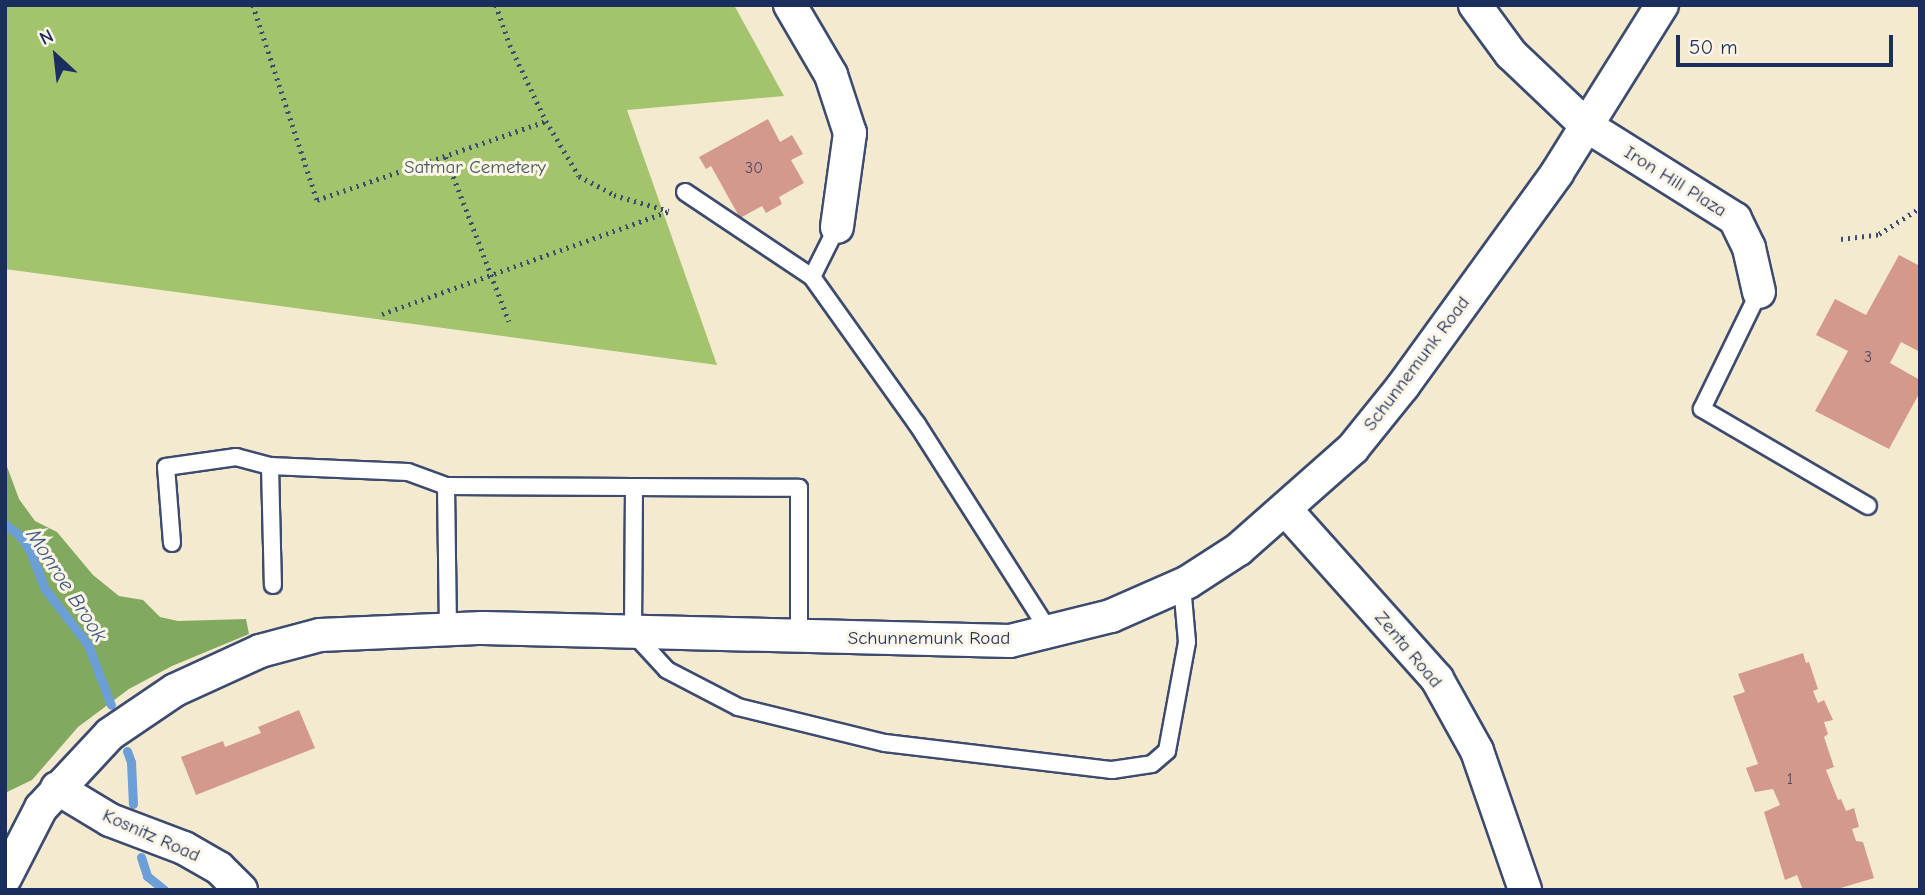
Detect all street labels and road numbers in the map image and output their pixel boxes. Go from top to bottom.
street label: Iron Hill Plaza [1620,141,1730,223]
street label: Schunnemunk Road [1359,292,1475,436]
street label: Zenta Road [1369,607,1447,693]
street label: Schunnemunk Road [848,628,1010,650]
street label: Kosnitz Road [99,804,203,868]

